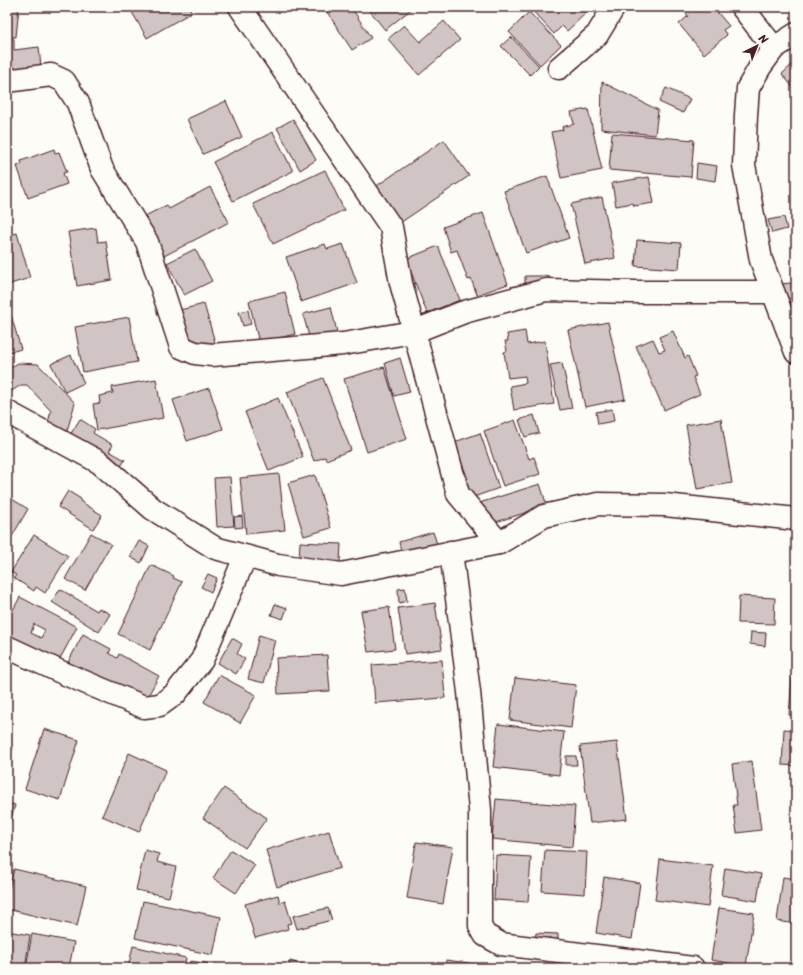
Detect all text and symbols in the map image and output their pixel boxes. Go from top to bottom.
north arrow [737,26,777,66]
text: N [753,29,773,49]

